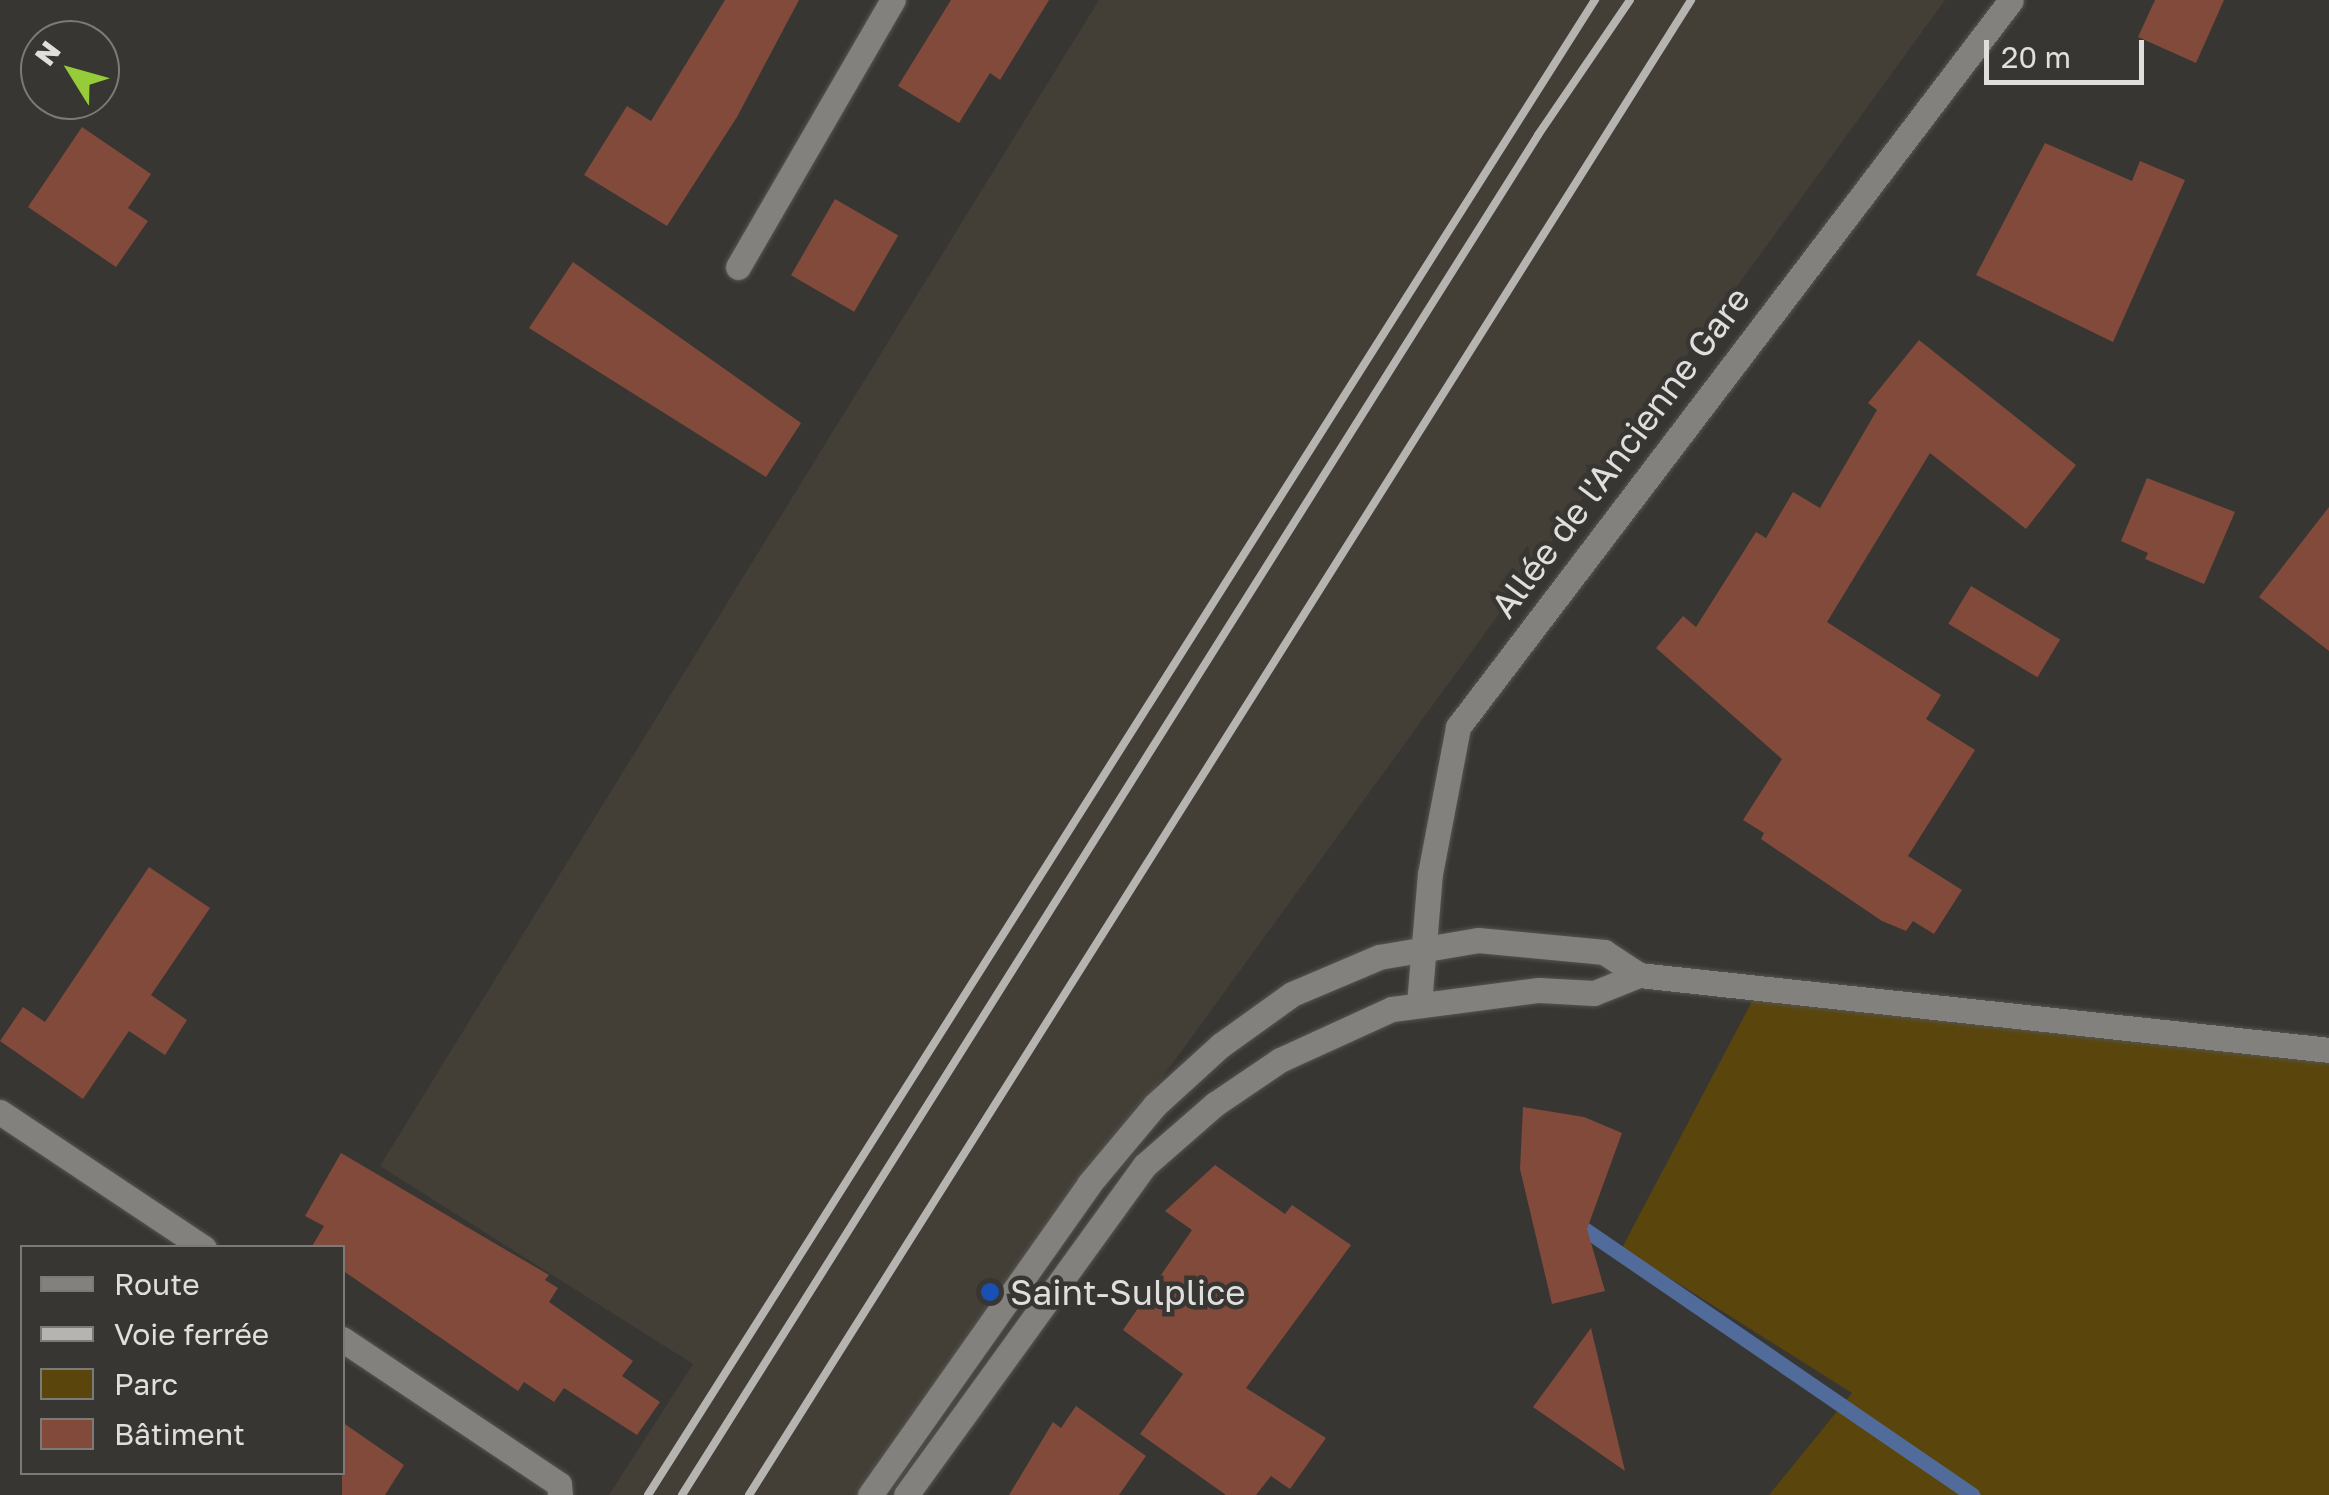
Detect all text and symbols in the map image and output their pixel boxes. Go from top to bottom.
north arrow [20,20,120,120]
scale bar [1989,20,2149,82]
text: N [28,34,67,71]
text: 20 m [2001,39,2071,75]
street label: Allée de l'Ancienne Gare [1482,278,1758,626]
legend [20,1245,345,1475]
text: Route [114,1266,200,1302]
place label: Saint-Sulplice [1010,1271,1246,1313]
marker: Saint-Sulplice [979,1281,1001,1303]
text: Voie ferrée [114,1316,269,1352]
text: Parc [114,1366,178,1402]
text: Bâtiment [114,1416,245,1452]

